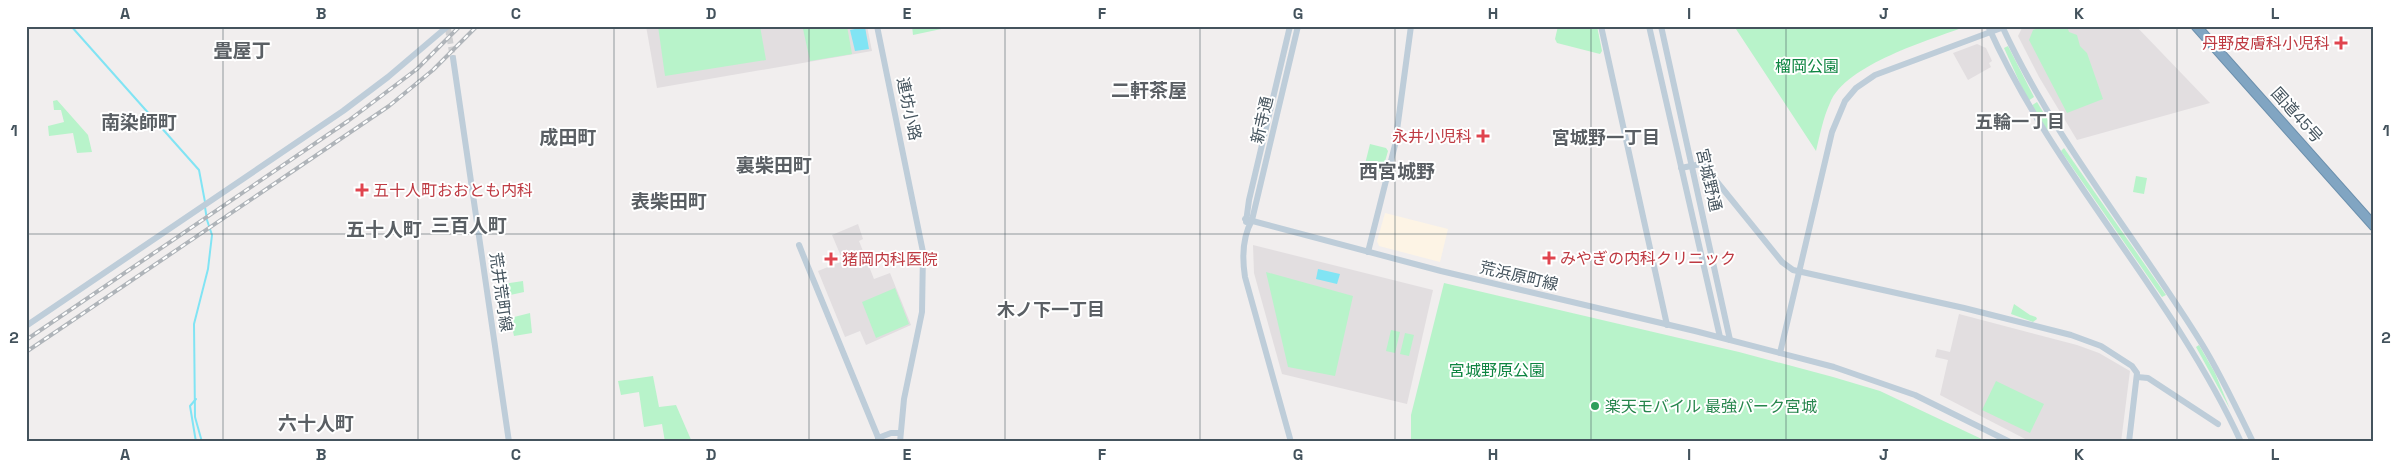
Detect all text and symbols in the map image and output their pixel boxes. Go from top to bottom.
text: A [120,3,130,24]
text: B [316,3,326,24]
text: C [511,3,521,24]
text: D [706,3,716,24]
text: E [903,3,912,24]
text: F [1098,3,1107,24]
text: G [1293,3,1303,24]
text: H [1488,3,1498,24]
text: I [1687,3,1691,24]
text: J [1879,3,1889,24]
text: K [2074,3,2084,24]
text: L [2271,3,2280,24]
place label: 丹野皮膚科小児科 [2202,33,2330,54]
marker: 丹野皮膚科小児科 [2334,36,2348,50]
district label: 畳屋丁 [213,38,271,63]
park label: 榴岡公園 [1775,56,1839,77]
street label: 連坊小路 [892,76,926,142]
district label: 二軒茶屋 [1111,78,1187,103]
street label: 国道45号 [2267,83,2327,147]
street label: 新寺通 [1246,94,1278,146]
district label: 南染師町 [101,110,177,135]
district label: 五輪一丁目 [1975,110,2065,133]
text: 1 [10,120,18,141]
text: 1 [2382,120,2390,141]
district label: 成田町 [539,125,597,150]
place label: 永井小児科 [1392,126,1472,147]
district label: 宮城野一丁目 [1552,126,1660,149]
marker: 永井小児科 [1476,129,1490,143]
street label: 宮城野通 [1692,146,1726,214]
district label: 裏柴田町 [736,153,812,178]
district label: 西宮城野 [1359,159,1435,184]
place label: 五十人町おおとも内科 [373,180,533,201]
marker: 五十人町おおとも内科 [355,183,369,197]
district label: 表柴田町 [631,189,707,214]
district label: 三百人町 [431,213,507,238]
district label: 五十人町 [346,217,422,242]
place label: みやぎの内科クリニック [1560,248,1736,269]
place label: 猪岡内科医院 [842,249,938,270]
street label: 荒井荒町線 [485,251,517,333]
marker: みやぎの内科クリニック [1542,251,1556,265]
marker: 猪岡内科医院 [824,252,838,266]
street label: 荒浜原町線 [1478,257,1560,295]
district label: 木ノ下一丁目 [997,298,1105,321]
text: 2 [9,327,19,348]
text: 2 [2381,327,2391,348]
park label: 宮城野原公園 [1449,360,1545,381]
place label: 楽天モバイル 最強パーク宮城 [1605,396,1817,417]
marker: 楽天モバイル 最強パーク宮城 [1589,400,1601,412]
district label: 六十人町 [278,411,354,436]
text: A [120,444,130,465]
text: B [316,444,326,465]
text: C [511,444,521,465]
text: D [706,444,716,465]
text: E [903,444,912,465]
text: F [1098,444,1107,465]
text: G [1293,444,1303,465]
text: H [1488,444,1498,465]
text: I [1687,444,1691,465]
text: J [1879,444,1889,465]
text: K [2074,444,2084,465]
text: L [2271,444,2280,465]

